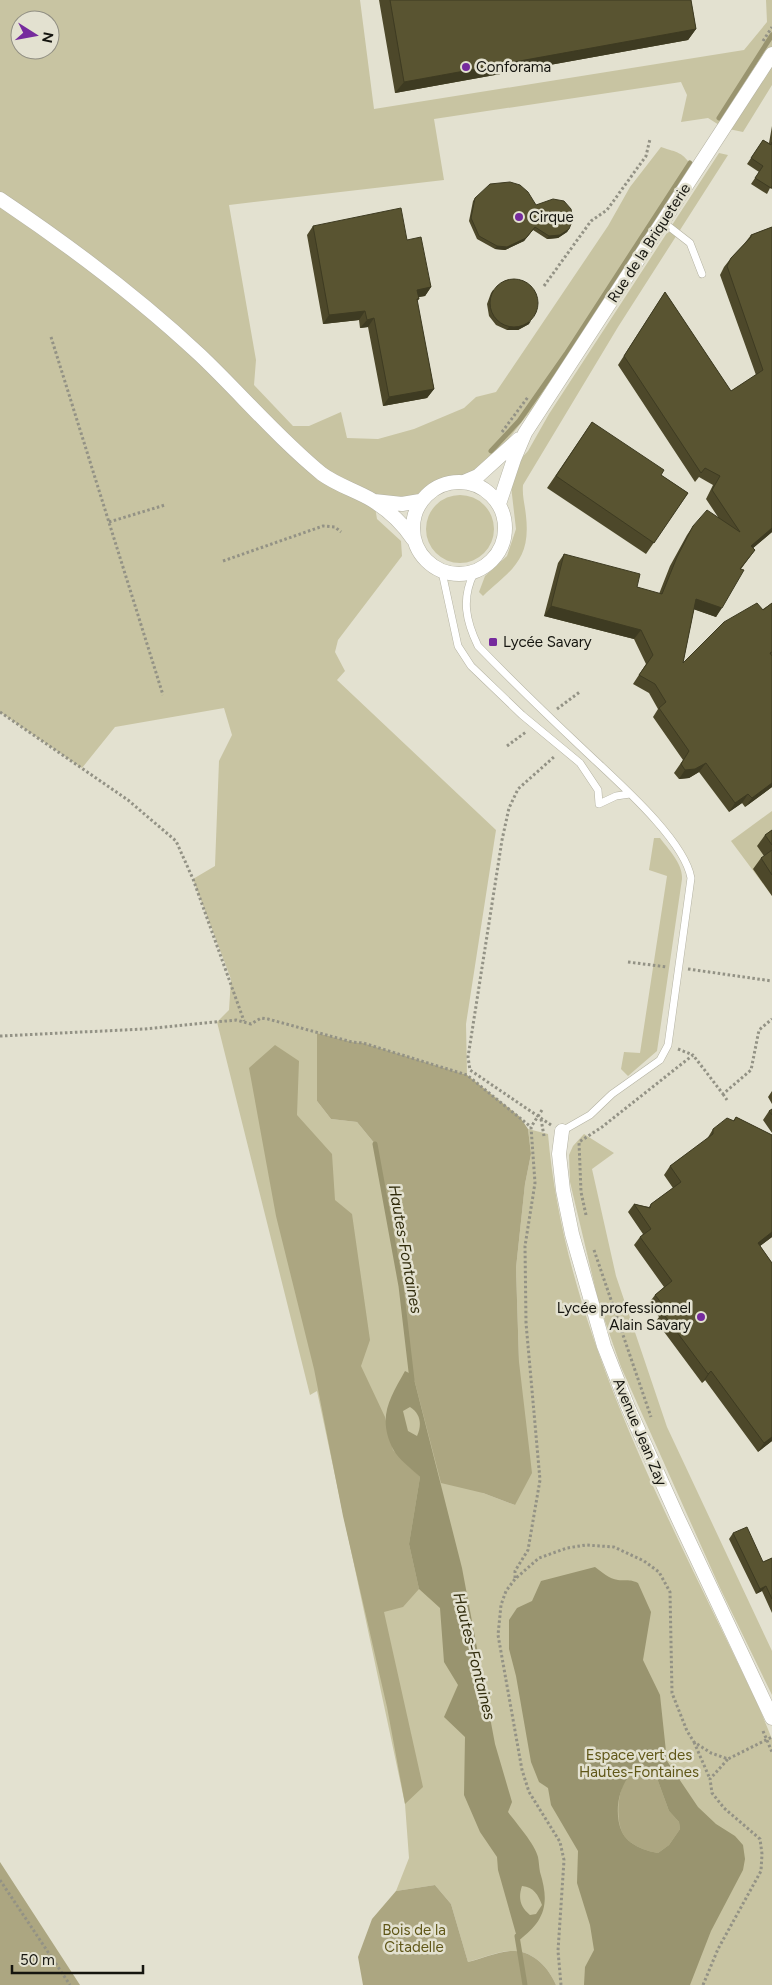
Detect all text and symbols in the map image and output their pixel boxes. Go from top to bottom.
north arrow [10,10,60,60]
text: N [38,30,57,44]
place label: Conforama [476,58,551,76]
marker: Conforama [460,61,472,73]
street label: Rue de la Briqueterie [604,180,694,306]
place label: Cirque [529,208,574,226]
marker: Cirque [513,211,525,223]
place label: Lycée Savary [503,633,592,651]
marker: Lycée Savary [487,636,499,648]
water label: Hautes-Fontaines [385,1183,426,1316]
place label: Lycée professionnel Alain Savary [557,1299,691,1334]
marker: Lycée professionnel Alain Savary [695,1311,707,1323]
street label: Avenue Jean Zay [609,1375,671,1489]
water label: Hautes-Fontaines [449,1590,500,1722]
park label: Espace vert des Hautes-Fontaines [579,1746,699,1781]
park label: Bois de la Citadelle [382,1921,446,1956]
scale bar [12,1942,144,1974]
text: 50 m [20,1951,55,1969]

